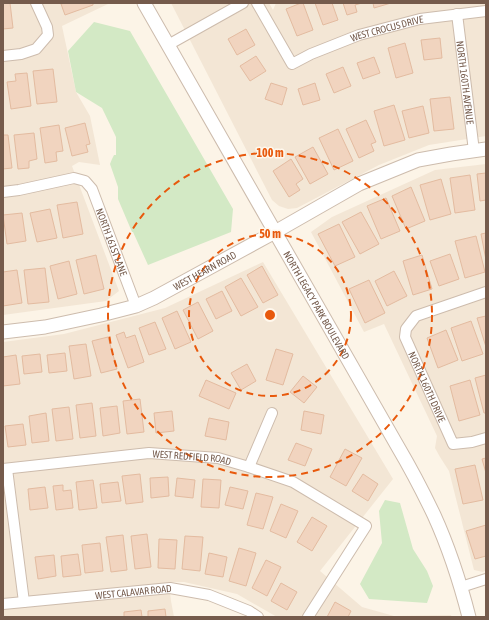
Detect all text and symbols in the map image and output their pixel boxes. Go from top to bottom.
street label: WEST CROCUS DRIVE [349,13,424,43]
street label: NORTH 160TH AVENUE [455,40,476,126]
text: 100 m [256,146,284,160]
street label: NORTH 161ST LANE [94,207,130,278]
text: 50 m [259,227,281,241]
street label: WEST HEARN ROAD [171,249,238,292]
street label: NORTH LEGACY PARK BOULEVARD [282,249,352,361]
centre of rings [263,308,277,322]
street label: NORTH 160TH DRIVE [407,350,448,425]
street label: WEST REDFIELD ROAD [152,448,233,467]
street label: WEST CALAVAR ROAD [95,582,173,601]

